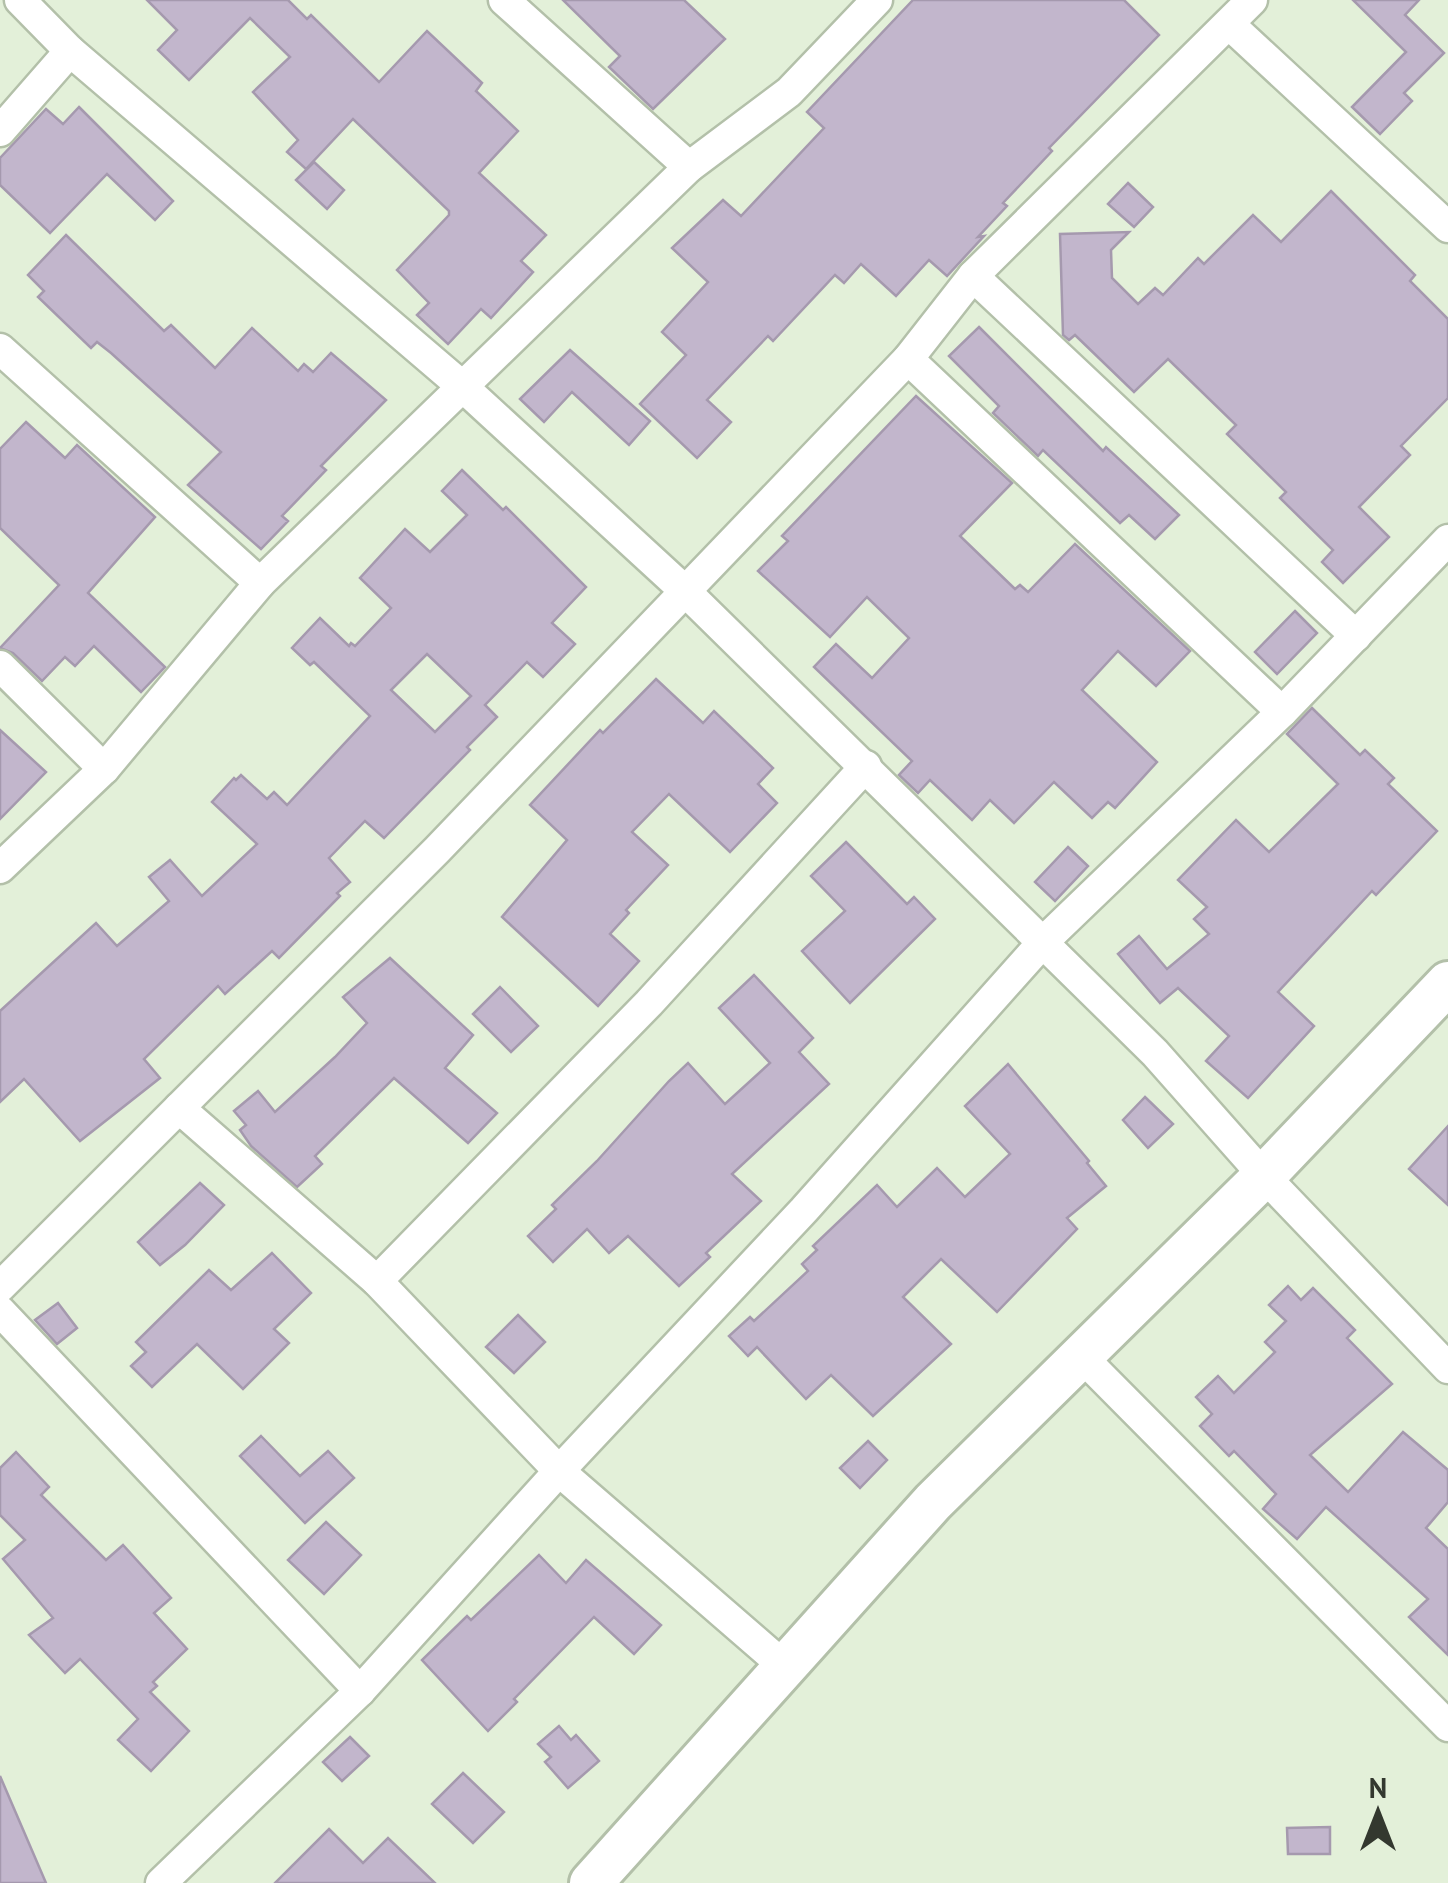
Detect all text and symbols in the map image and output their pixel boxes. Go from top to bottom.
north arrow [1328,1763,1428,1863]
text: N [1369,1769,1387,1806]

